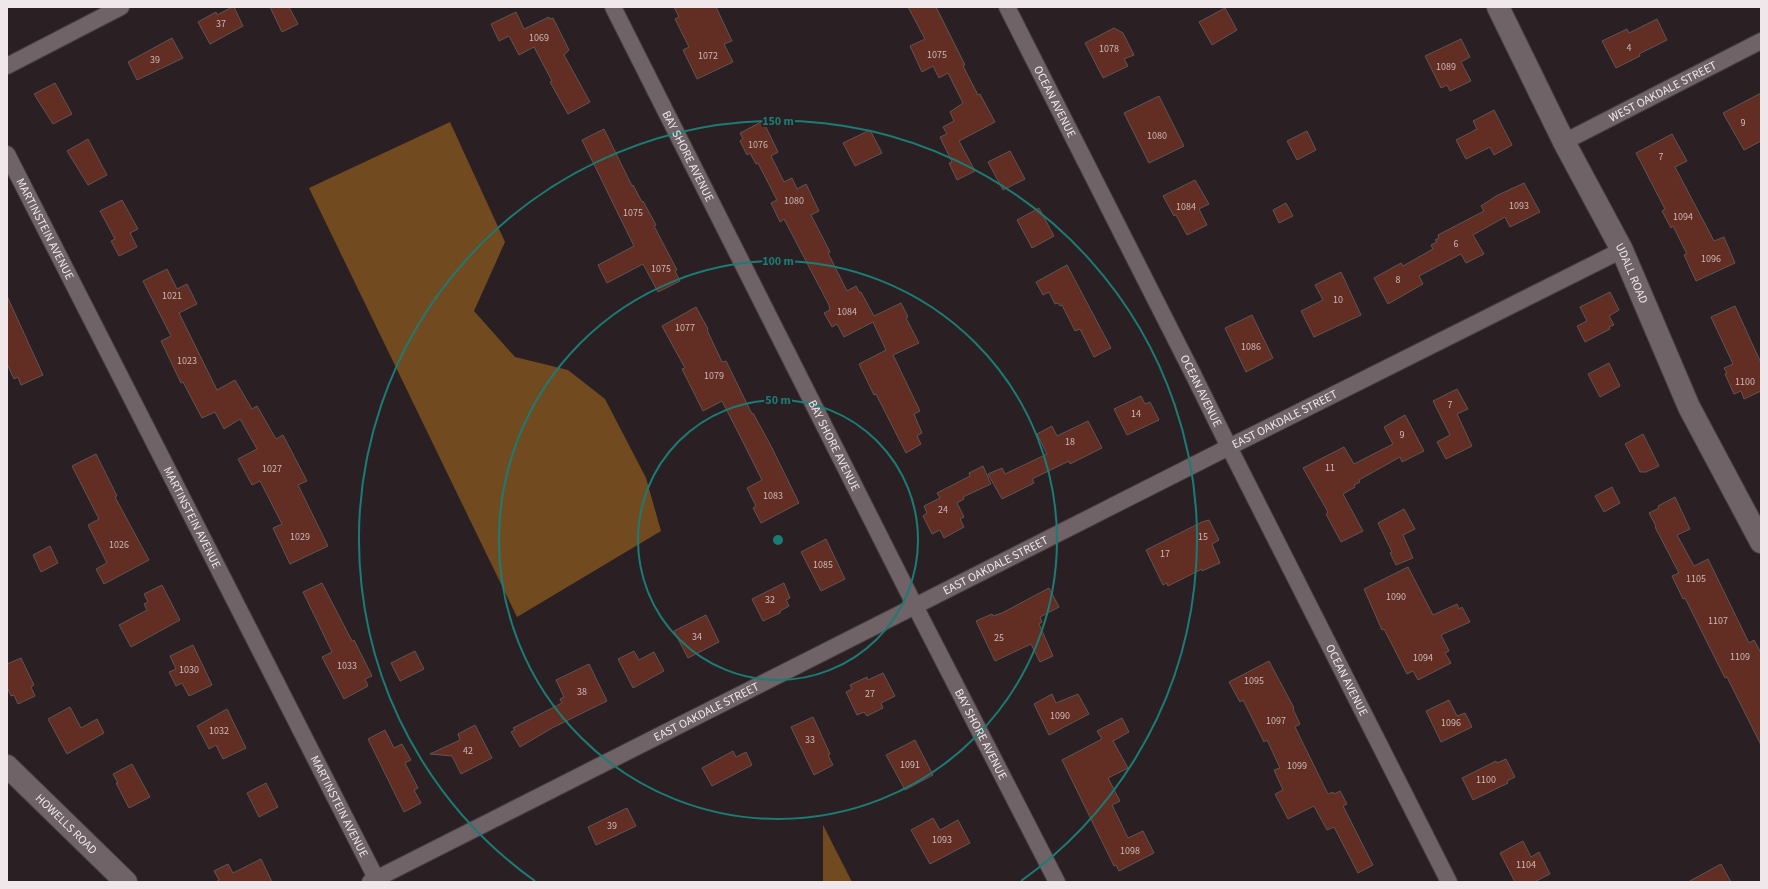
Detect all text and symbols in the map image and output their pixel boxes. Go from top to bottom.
house number: 37 [216,17,226,31]
house number: 1069 [529,31,549,45]
house number: 4 [1627,41,1632,55]
house number: 1078 [1099,42,1119,56]
house number: 1075 [927,48,947,62]
house number: 1072 [698,49,718,63]
house number: 39 [150,53,160,67]
street label: WEST OAKDALE STREET [1606,56,1720,126]
house number: 1089 [1436,60,1456,74]
street label: OCEAN AVENUE [1030,63,1080,140]
street label: BAY SHORE AVENUE [658,108,718,205]
text: 150 m [762,113,794,130]
house number: 9 [1741,116,1746,130]
house number: 1080 [1147,129,1167,143]
house number: 1076 [748,138,768,152]
house number: 7 [1659,150,1664,164]
street label: MARTINSTEIN AVENUE [12,175,78,283]
house number: 1080 [784,194,804,208]
house number: 1093 [1509,199,1529,213]
house number: 1084 [1176,200,1196,214]
house number: 1075 [623,206,643,220]
house number: 1094 [1673,210,1693,224]
house number: 6 [1454,237,1459,251]
street label: UDALL ROAD [1611,240,1652,306]
house number: 1096 [1701,252,1721,266]
text: 100 m [762,253,794,270]
house number: 1075 [651,262,671,276]
house number: 8 [1396,273,1401,287]
house number: 1021 [162,289,182,303]
house number: 10 [1333,293,1343,307]
house number: 1084 [837,305,857,319]
house number: 1077 [675,321,695,335]
house number: 1086 [1241,340,1261,354]
street label: OCEAN AVENUE [1176,352,1226,430]
house number: 1023 [177,354,197,368]
house number: 1079 [704,369,724,383]
house number: 1100 [1735,375,1755,389]
street label: EAST OAKDALE STREET [1229,385,1341,453]
text: 50 m [765,392,791,409]
street label: BAY SHORE AVENUE [804,397,864,494]
house number: 7 [1448,398,1453,412]
house number: 14 [1131,407,1141,421]
house number: 9 [1400,428,1405,442]
house number: 18 [1065,435,1075,449]
house number: 11 [1325,461,1335,475]
house number: 1027 [262,462,282,476]
street label: MARTINSTEIN AVENUE [159,464,225,571]
house number: 1083 [763,489,783,503]
house number: 24 [938,503,948,517]
house number: 1029 [290,530,310,544]
house number: 15 [1198,530,1208,544]
street label: EAST OAKDALE STREET [940,531,1052,599]
centre of rings [771,533,785,547]
house number: 1026 [109,538,129,552]
house number: 17 [1160,547,1170,561]
house number: 1085 [813,558,833,572]
house number: 1105 [1686,572,1706,586]
house number: 1090 [1386,590,1406,604]
house number: 32 [765,593,775,607]
house number: 1107 [1708,614,1728,628]
house number: 34 [692,630,702,644]
house number: 25 [994,631,1004,645]
street label: OCEAN AVENUE [1322,641,1372,719]
house number: 1109 [1730,650,1750,664]
house number: 1094 [1413,651,1433,665]
house number: 1033 [337,659,357,673]
house number: 1030 [179,663,199,677]
house number: 1095 [1244,674,1264,688]
street label: EAST OAKDALE STREET [651,678,762,745]
house number: 38 [577,685,587,699]
street label: BAY SHORE AVENUE [951,686,1011,783]
house number: 27 [865,687,875,701]
house number: 1090 [1050,709,1070,723]
house number: 1097 [1266,714,1286,728]
house number: 1096 [1441,716,1461,730]
house number: 1032 [209,724,229,738]
house number: 33 [805,733,815,747]
house number: 42 [463,744,473,758]
street label: MARTINSTEIN AVENUE [306,752,372,860]
house number: 1091 [900,758,920,772]
house number: 1099 [1287,759,1307,773]
house number: 1100 [1476,773,1496,787]
street label: HOWELLS ROAD [32,790,101,858]
house number: 39 [607,819,617,833]
house number: 1093 [932,833,952,847]
house number: 1098 [1120,844,1140,858]
house number: 1104 [1516,858,1536,872]

